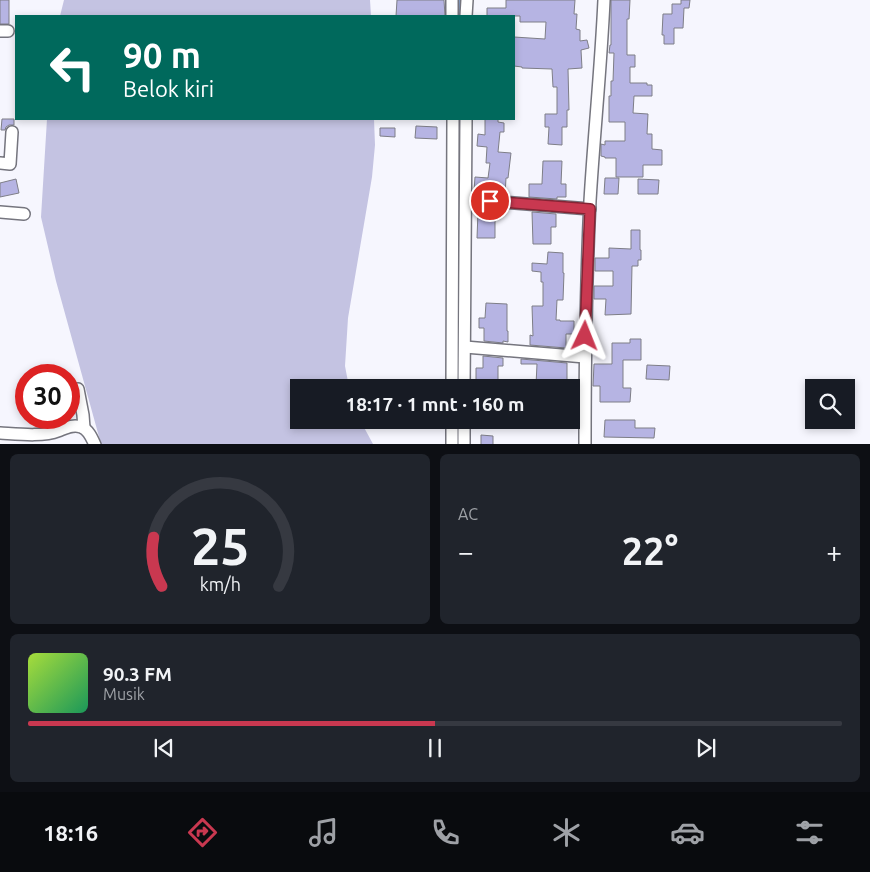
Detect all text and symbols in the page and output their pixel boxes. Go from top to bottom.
icon: left [40,35,105,100]
text: 90 m [123,35,201,75]
text: Belok kiri [123,76,214,101]
pin [469,180,511,222]
icon: arrive [476,187,504,215]
position arrow [558,309,610,361]
speed limit sign: 30 [15,364,80,429]
map controls [805,379,855,429]
button: search [805,379,855,429]
text: 18:17 · 1 mnt · 160 m [346,393,524,415]
text: AC [458,505,478,523]
text: 25 [191,517,249,575]
text: 22° [622,530,678,572]
text: − [458,536,474,567]
text: + [826,536,842,567]
text: km/h [199,574,241,594]
text: 90.3 FM [103,663,172,685]
text: Musik [103,685,145,703]
icon: previous [150,734,178,762]
icon: pause [421,734,449,762]
icon: next [692,734,720,762]
icon: directions [185,815,220,850]
icon: music [306,815,341,850]
icon: phone [428,815,463,850]
icon: climate [549,815,584,850]
icon: car [670,815,705,850]
icon: filters [792,815,827,850]
text: 18:16 [43,820,98,845]

